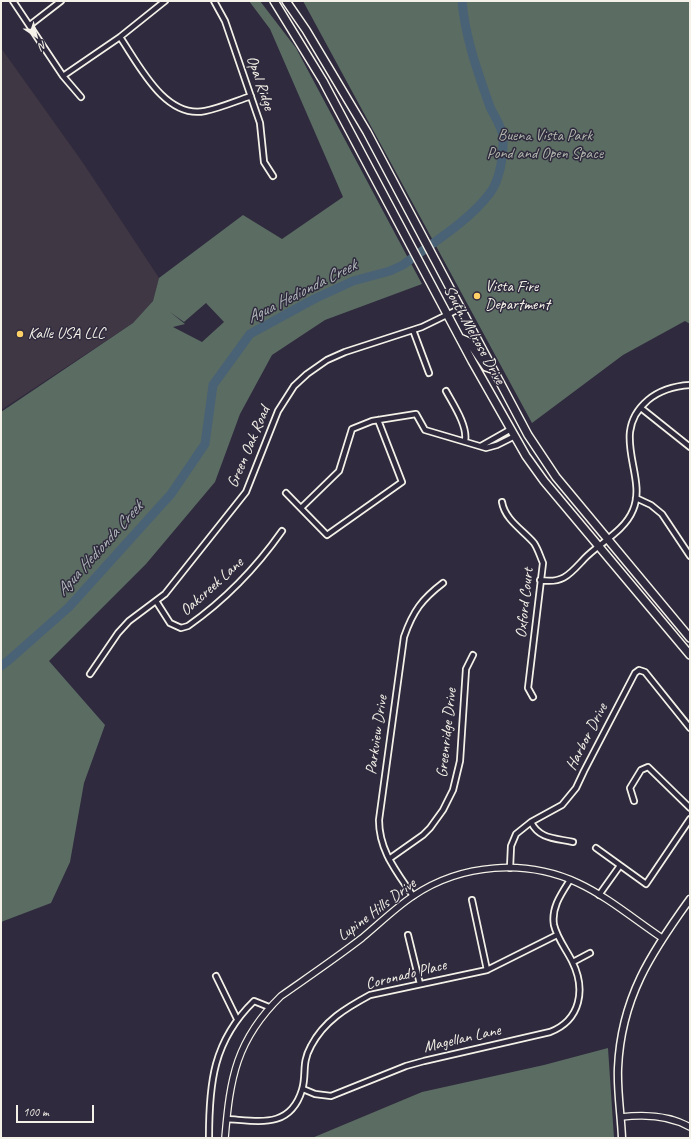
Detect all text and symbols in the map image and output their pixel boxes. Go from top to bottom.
north arrow [16,16,56,56]
text: N [36,38,50,54]
street label: Opal Ridge [242,53,278,113]
park label: Buena Vista Park Pond and Open Space [487,126,603,164]
water label: Agua Hedionda Creek [244,256,360,328]
place label: Vista Fire Department [485,277,550,315]
street label: South Melrose Drive [439,282,509,388]
marker: Vista Fire Department [472,291,482,301]
place label: Kalle USA LLC [28,324,105,344]
marker: Kalle USA LLC [15,329,25,339]
street label: Green Oak Road [223,403,275,491]
water label: Agua Hedionda Creek [52,498,148,600]
street label: Oakcreek Lane [176,554,248,620]
street label: Oxford Court [512,567,538,639]
street label: Greenridge Drive [433,687,461,779]
street label: Parkview Drive [362,694,392,776]
street label: Harbor Drive [562,700,612,774]
street label: Lupine Hills Drive [334,874,420,946]
street label: Coronado Place [364,956,448,994]
street label: Magellan Lane [422,1021,502,1057]
scale bar [18,1097,96,1123]
text: 100 m [23,1104,49,1120]

